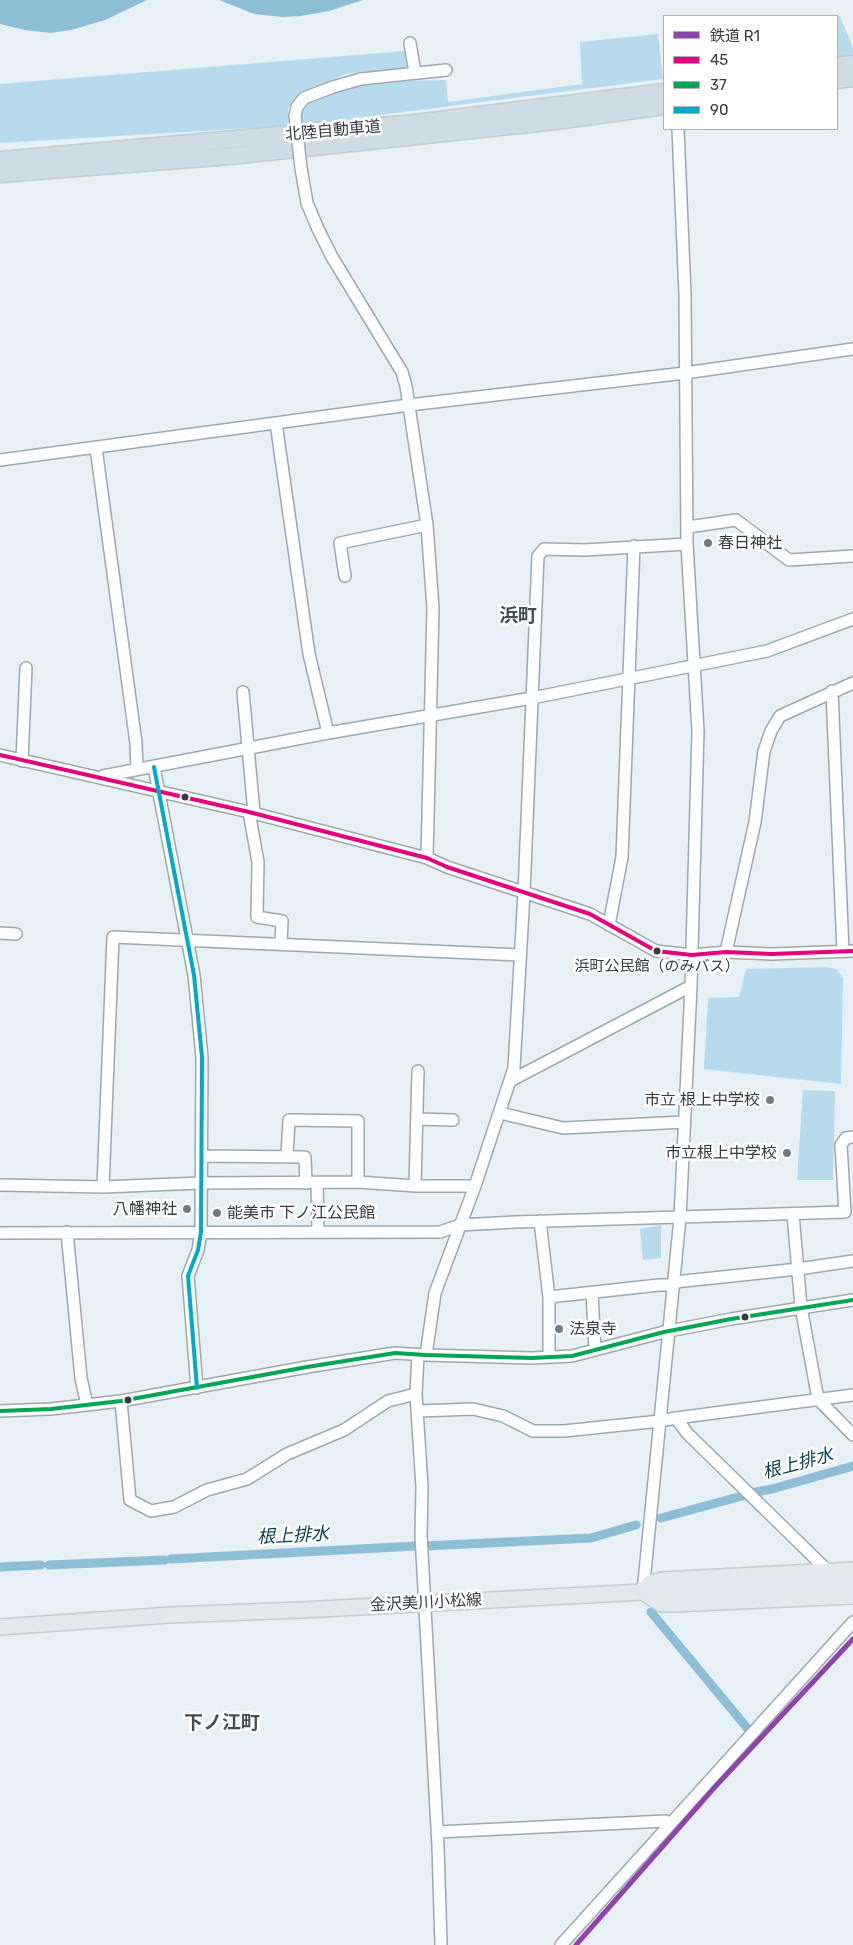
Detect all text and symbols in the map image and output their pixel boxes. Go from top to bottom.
legend [663,15,838,130]
text: 鉄道 R1 [710,27,760,45]
text: 45 [710,51,728,69]
text: 37 [710,76,727,94]
text: 90 [710,101,728,119]
street label: 北陸自動車道 [284,117,382,145]
place label: 春日神社 [718,533,782,553]
marker: 春日神社 [702,537,714,549]
district label: 浜町 [499,606,537,628]
unlabelled marker [180,792,190,802]
marker: 浜町公民館（のみバス） [652,946,662,956]
place label: 浜町公民館（のみバス） [575,958,739,976]
place label: 市立 根上中学校 [644,1090,760,1110]
marker: 市立 根上中学校 [764,1094,776,1106]
place label: 市立根上中学校 [665,1143,777,1163]
marker: 市立根上中学校 [781,1147,793,1159]
place label: 八幡神社 [113,1199,177,1219]
marker: 八幡神社 [181,1203,193,1215]
place label: 能美市 下ノ江公民館 [227,1203,375,1223]
marker: 能美市 下ノ江公民館 [211,1207,223,1219]
unlabelled marker [740,1312,750,1322]
place label: 法泉寺 [569,1319,617,1339]
marker: 法泉寺 [553,1323,565,1335]
unlabelled marker [123,1395,133,1405]
water label: 根上排水 [760,1444,836,1484]
water label: 根上排水 [256,1523,330,1549]
street label: 金沢美川小松線 [370,1590,482,1616]
district label: 下ノ江町 [184,1713,260,1735]

